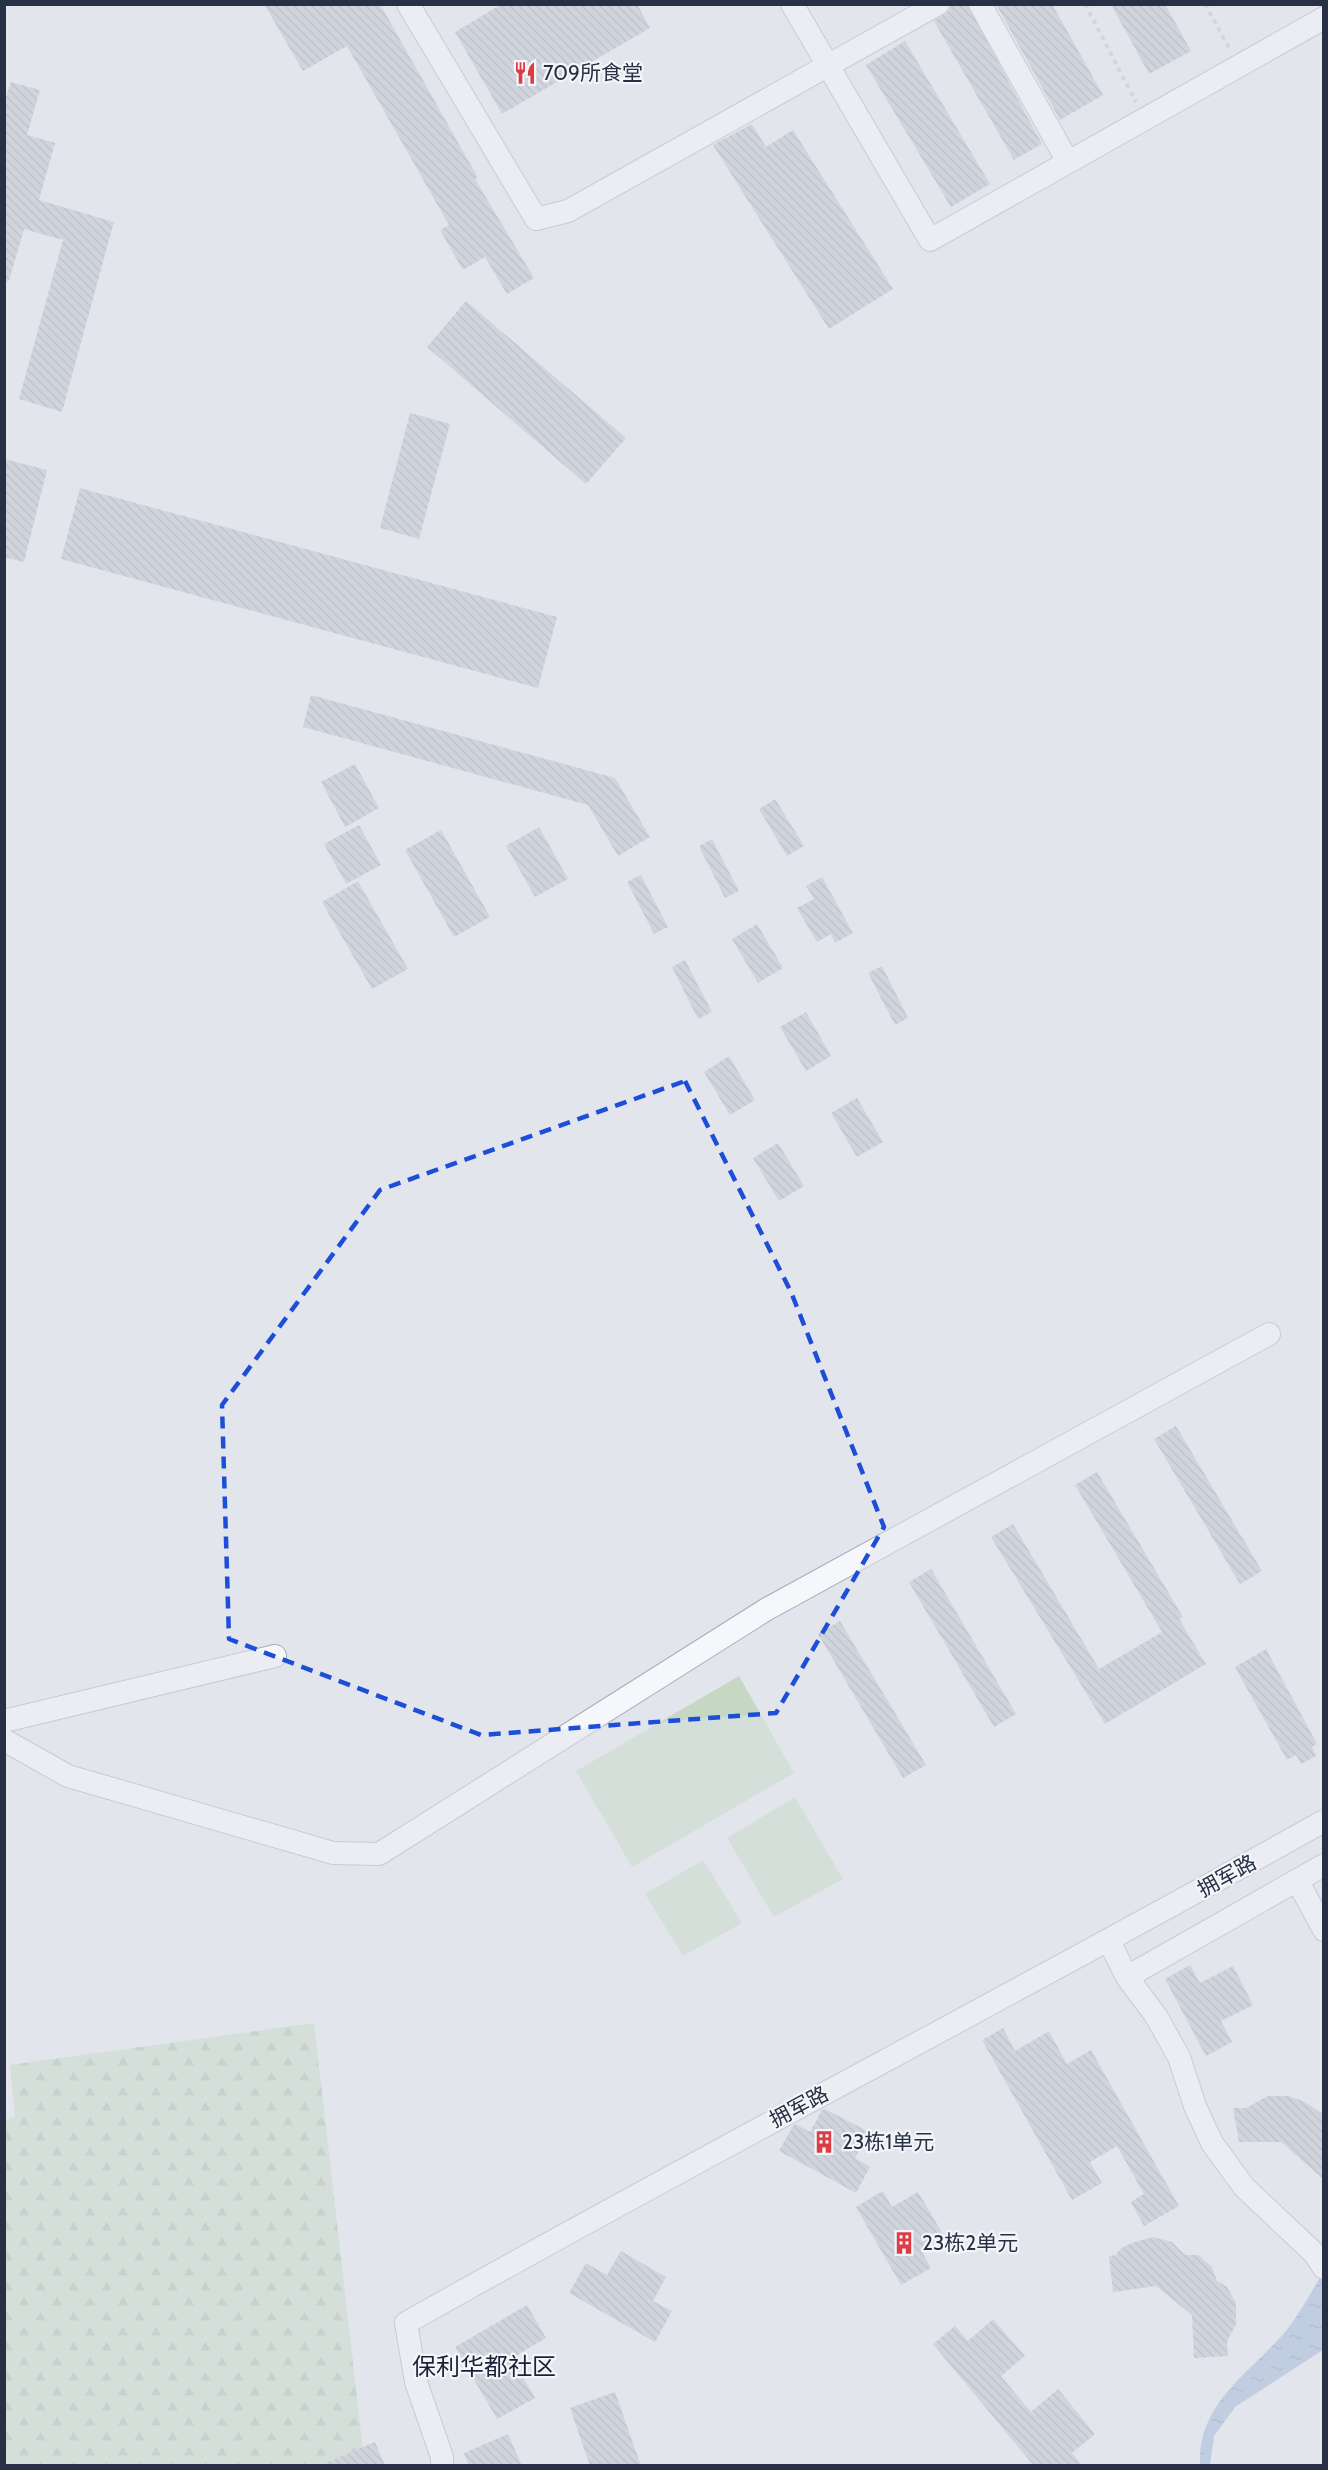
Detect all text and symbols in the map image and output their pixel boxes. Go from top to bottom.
restaurant icon: 709所食堂 [512,60,538,86]
place label: 709所食堂 [543,60,643,85]
street label: 拥军路 [1193,1849,1260,1902]
street label: 拥军路 [765,2081,832,2132]
building icon: 23栋1单元 [811,2129,837,2155]
place label: 23栋1单元 [842,2129,934,2154]
building icon: 23栋2单元 [891,2230,917,2256]
place label: 23栋2单元 [922,2230,1018,2255]
district label: 保利华都社区 [412,2352,556,2381]

